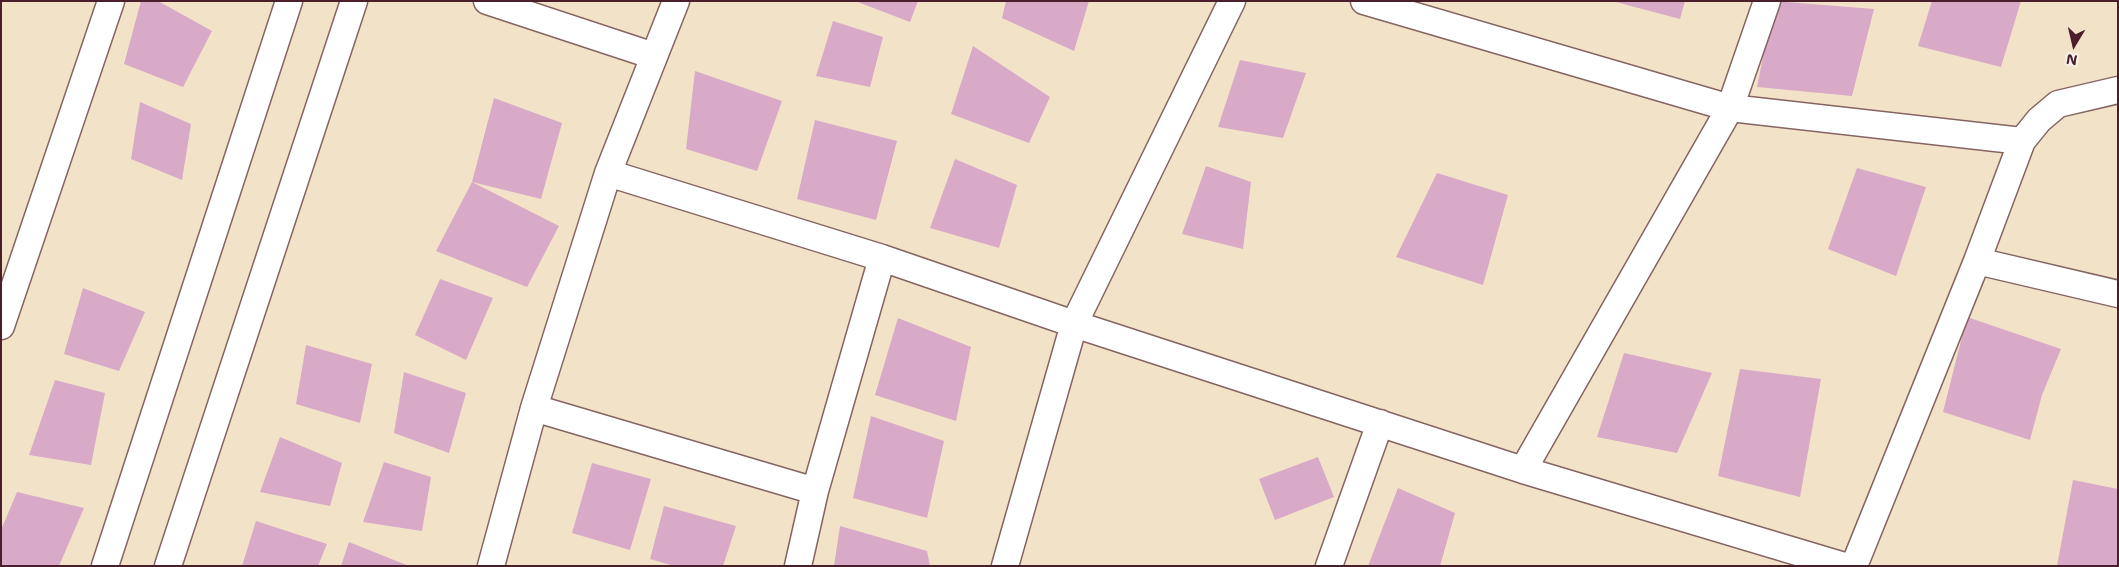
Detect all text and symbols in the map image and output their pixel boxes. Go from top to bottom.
north arrow [2049,20,2099,70]
text: N [2065,50,2079,70]

